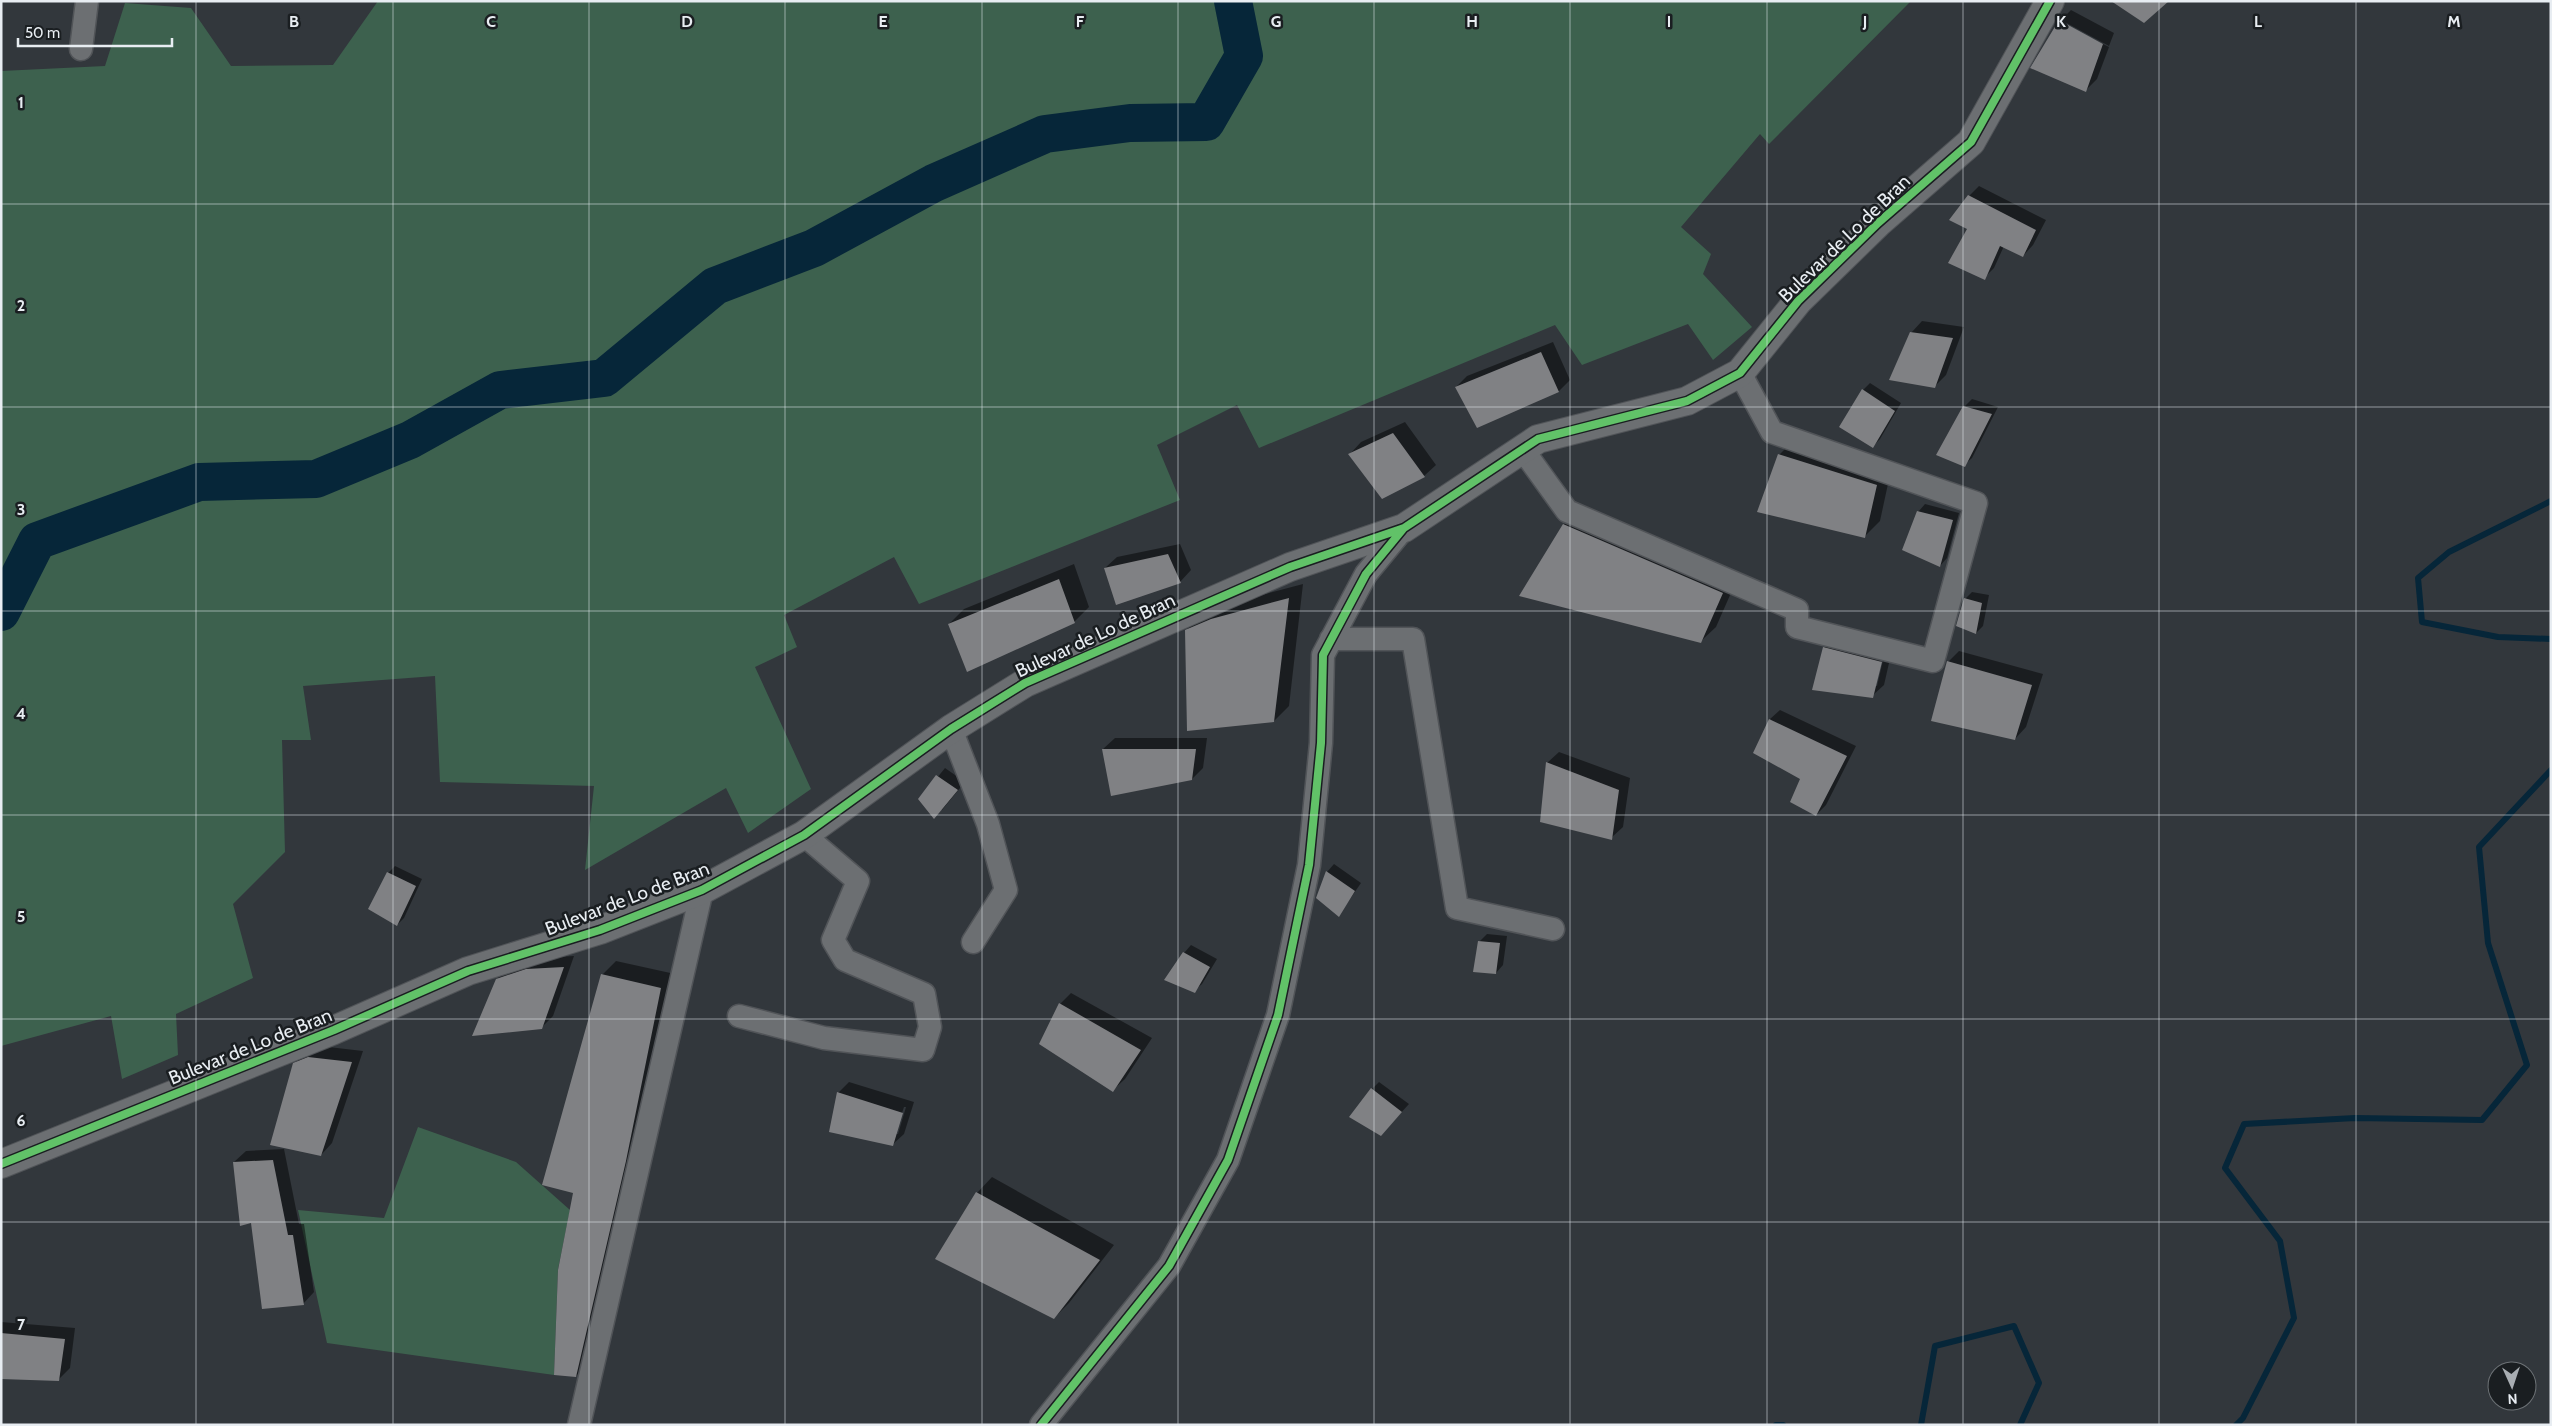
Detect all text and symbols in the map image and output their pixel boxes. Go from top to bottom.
text: B [289,12,299,31]
text: C [486,12,496,31]
text: D [681,12,693,31]
text: E [878,12,888,31]
text: F [1076,12,1085,31]
text: G [1271,12,1281,31]
text: H [1466,12,1478,31]
text: I [1667,12,1671,31]
text: J [1862,12,1867,31]
text: K [2056,12,2066,31]
text: L [2254,12,2262,31]
text: M [2447,12,2461,31]
scale bar [18,15,171,47]
text: 50 m [25,24,60,42]
text: 1 [18,93,24,112]
street label: Bulevar de Lo de Bran [1774,170,1915,307]
text: 2 [17,296,25,315]
text: 3 [17,500,25,519]
street label: Bulevar de Lo de Bran [1012,588,1179,683]
text: 4 [16,704,26,723]
street label: Bulevar de Lo de Bran [542,857,712,940]
text: 5 [17,907,25,926]
street label: Bulevar de Lo de Bran [165,1003,335,1090]
text: 6 [17,1111,26,1130]
text: 7 [17,1315,26,1334]
north arrow [2487,1361,2537,1411]
text: N [2507,1390,2518,1408]

